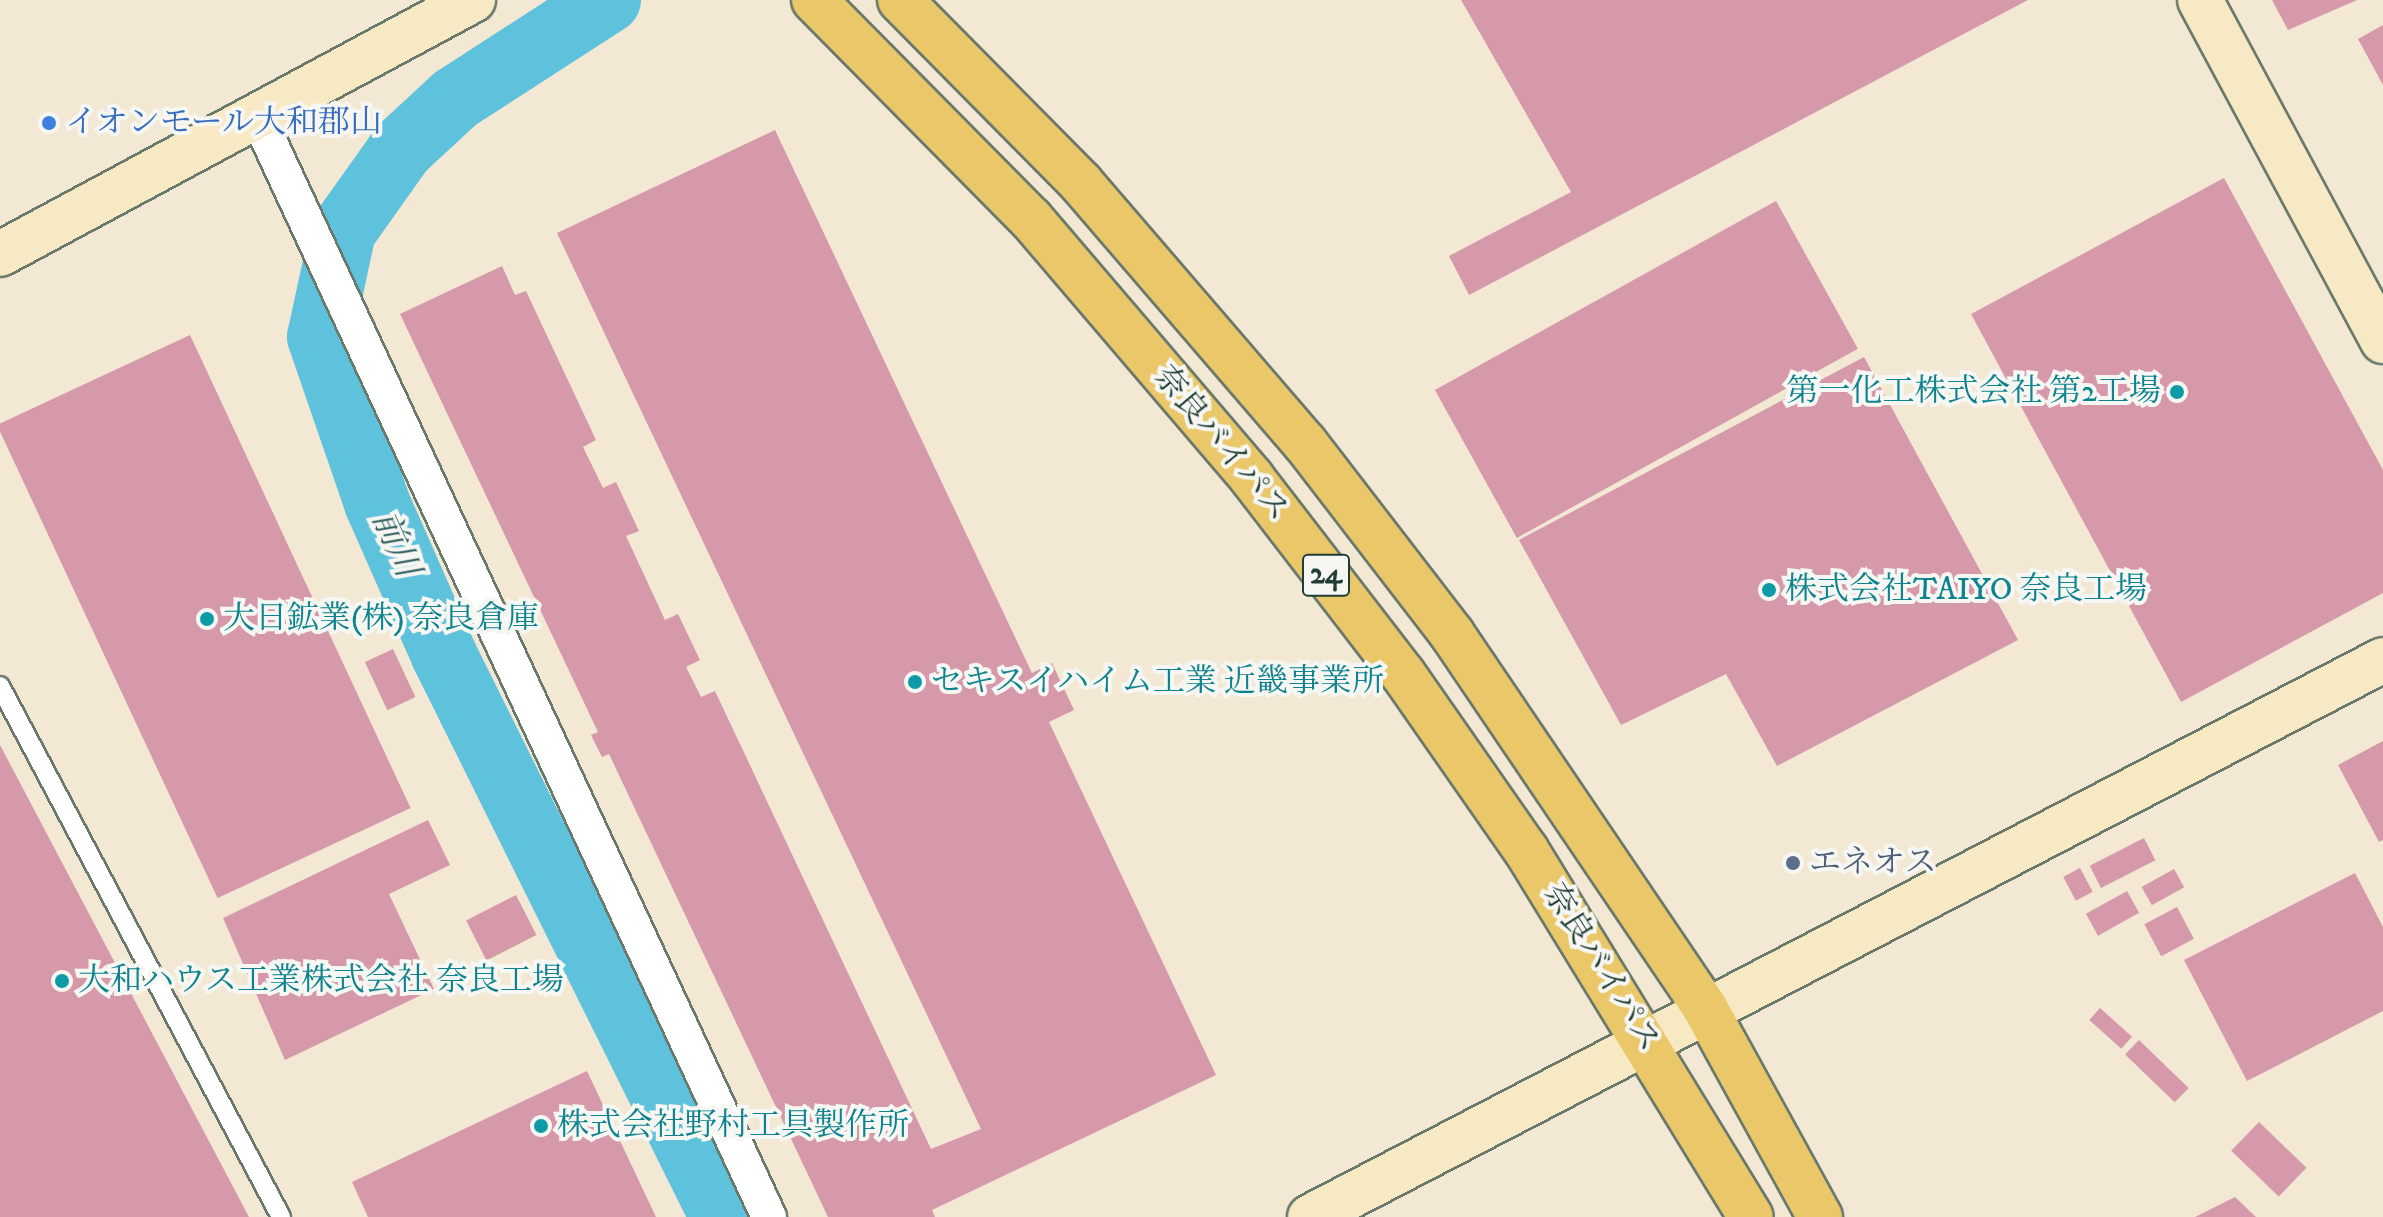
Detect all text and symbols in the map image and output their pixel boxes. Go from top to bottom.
place label: イオンモール大和郡山 [65,104,384,142]
marker: イオンモール大和郡山 [40,114,58,132]
street label: 奈良バイパス [1145,358,1297,530]
place label: 第一化工株式会社 第2工場 [1786,373,2161,411]
marker: 第一化工株式会社 第2工場 [2168,383,2186,401]
water label: 前川 [363,505,427,583]
road number: 24 [1300,549,1352,601]
place label: 株式会社TAIYO 奈良工場 [1785,571,2147,609]
marker: 株式会社TAIYO 奈良工場 [1760,581,1778,599]
place label: 大日鉱業(株) 奈良倉庫 [223,600,539,638]
marker: 大日鉱業(株) 奈良倉庫 [198,610,216,628]
place label: セキスイハイム工業 近畿事業所 [931,663,1386,701]
marker: セキスイハイム工業 近畿事業所 [906,673,924,691]
place label: エネオス [1809,844,1937,882]
marker: エネオス [1784,854,1802,872]
street label: 奈良バイパス [1534,876,1668,1060]
place label: 大和ハウス工業株式会社 奈良工場 [78,962,565,1000]
marker: 大和ハウス工業株式会社 奈良工場 [53,972,71,990]
place label: 株式会社野村工具製作所 [557,1107,909,1145]
marker: 株式会社野村工具製作所 [532,1117,550,1135]

